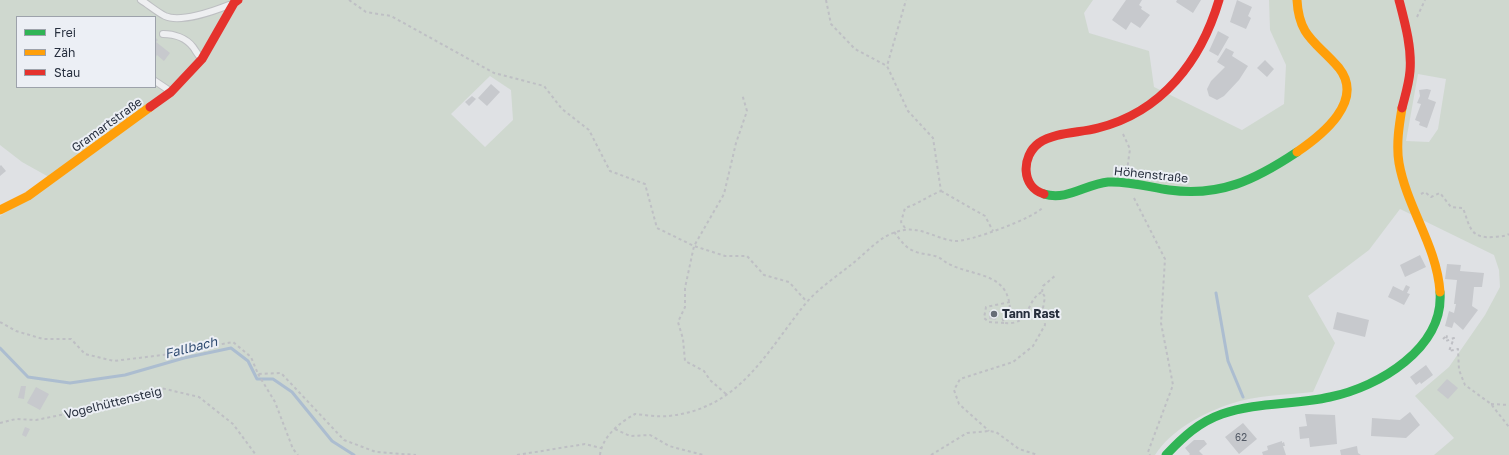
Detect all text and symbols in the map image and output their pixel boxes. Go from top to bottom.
legend [16,16,156,88]
text: Frei [54,25,76,40]
text: Zäh [54,45,75,60]
text: Stau [54,65,80,80]
street label: Gramartstraße [69,95,145,155]
street label: Höhenstraße [1113,164,1189,186]
place label: Tann Rast [1002,307,1060,321]
marker: Tann Rast [989,309,999,319]
water label: Fallbach [163,334,219,362]
street label: Vogelhüttensteig [63,384,163,422]
house number: 62 [1235,432,1247,444]

